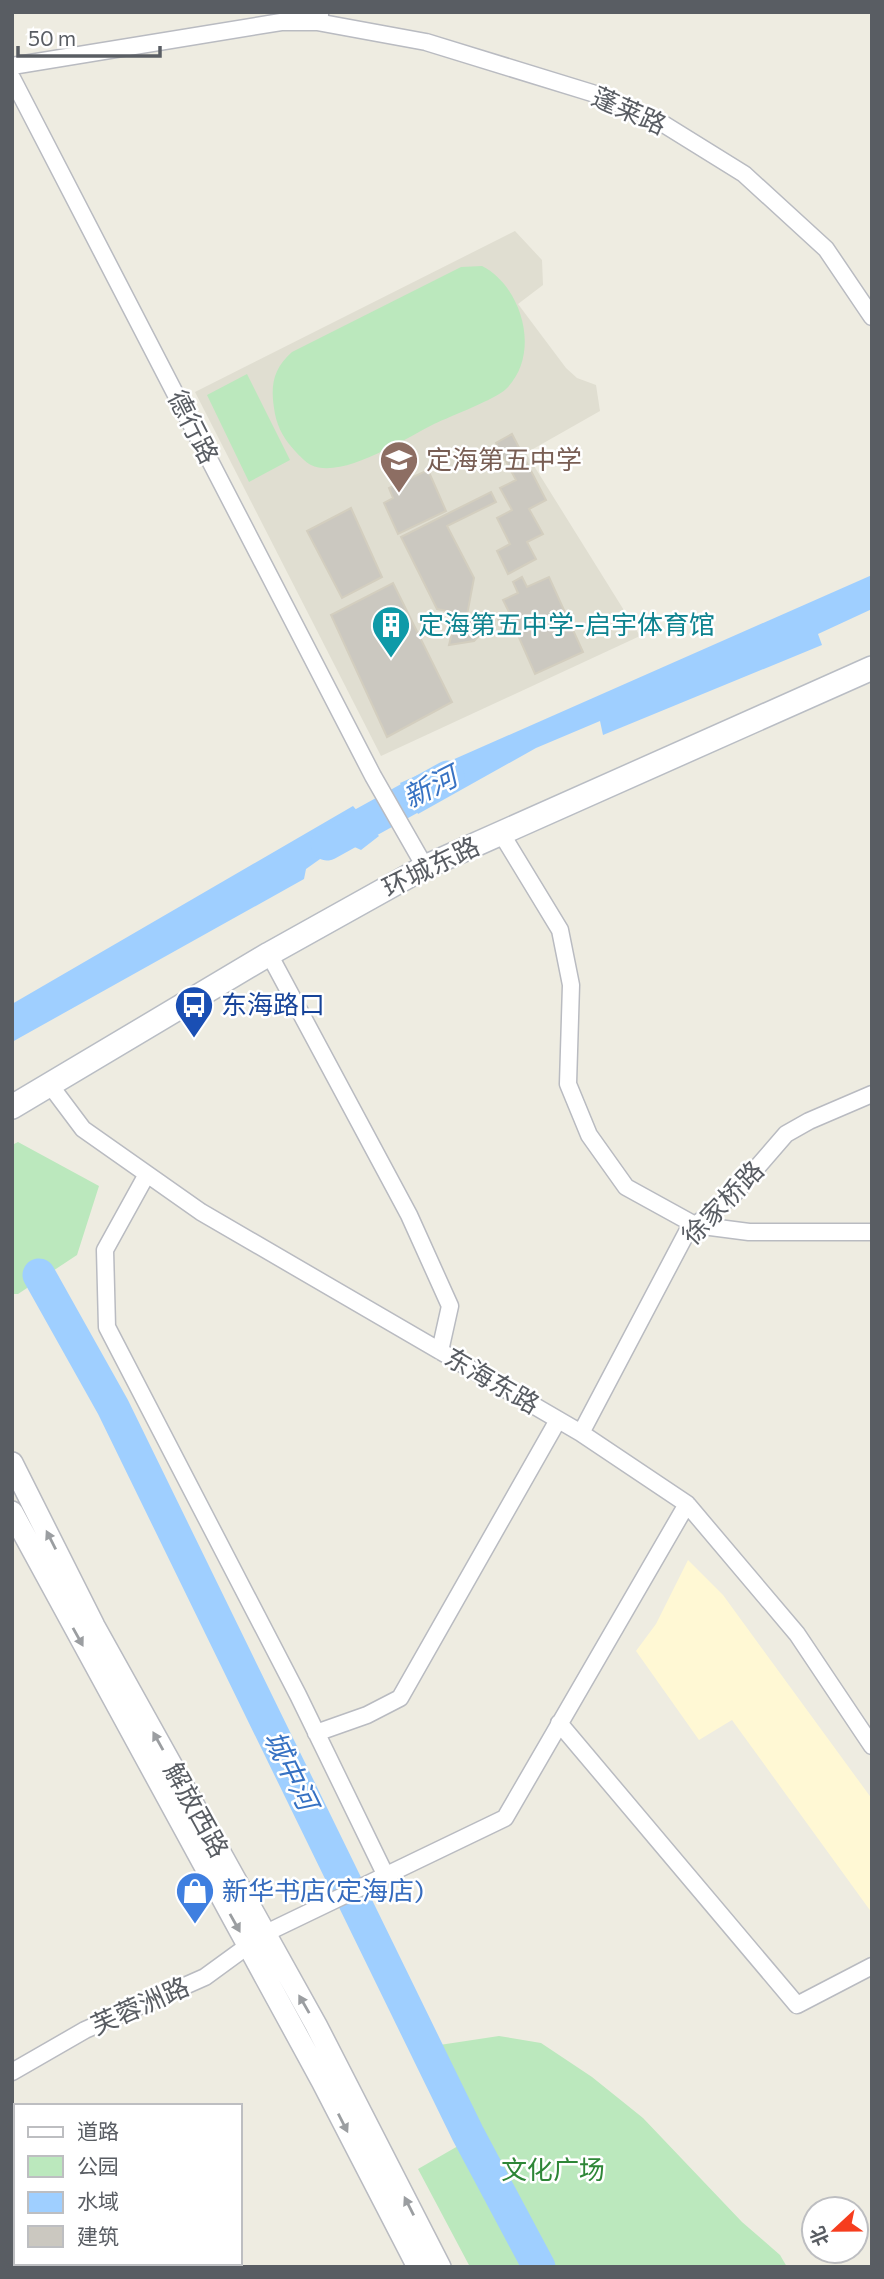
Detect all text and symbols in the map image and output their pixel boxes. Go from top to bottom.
scale bar [18,14,159,58]
text: 50 m [28,25,76,50]
street label: 蓬莱路 [588,80,672,140]
street label: 德行路 [163,385,226,468]
school or university icon: 定海第五中学 [378,439,420,494]
place label: 定海第五中学 [426,443,582,474]
building icon: 定海第五中学-启宇体育馆 [370,604,412,659]
place label: 定海第五中学-启宇体育馆 [418,608,715,639]
water label: 新河 [397,756,467,814]
street label: 环城东路 [377,829,484,902]
bus stop icon: 东海路口 [173,984,215,1039]
place label: 东海路口 [221,988,325,1019]
street label: 徐家桥路 [675,1154,769,1250]
street label: 东海东路 [440,1340,546,1419]
one-way arrow [46,1530,57,1550]
one-way arrow [72,1628,84,1647]
water label: 城中河 [258,1724,328,1819]
one-way arrow [152,1731,164,1751]
street label: 解放西路 [159,1756,236,1862]
shop icon: 新华书店(定海店) [174,1870,216,1925]
place label: 新华书店(定海店) [222,1874,424,1905]
one-way arrow [229,1913,241,1932]
street label: 芙蓉洲路 [86,1969,193,2040]
one-way arrow [298,1994,310,2014]
legend [14,2104,242,2265]
one-way arrow [337,2113,349,2133]
text: 道路 [77,2118,119,2143]
text: 公园 [77,2153,119,2178]
park label: 文化广场 [501,2153,605,2184]
text: 水域 [77,2188,119,2213]
north arrow [800,2195,870,2265]
one-way arrow [403,2196,414,2216]
text: 建筑 [77,2223,119,2248]
text: 北 [805,2223,833,2250]

